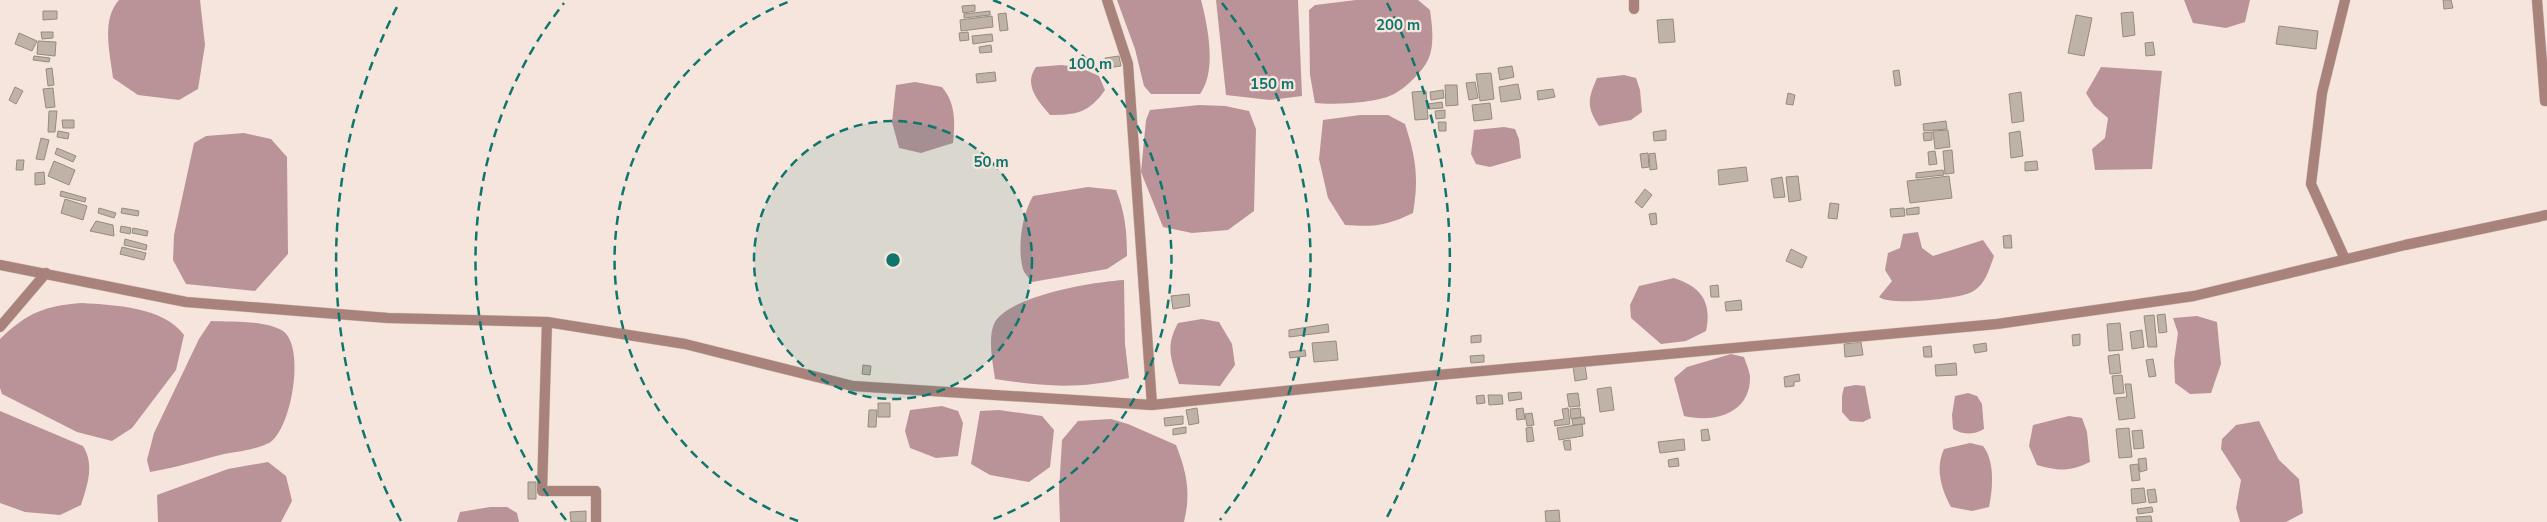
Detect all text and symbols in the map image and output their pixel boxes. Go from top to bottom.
text: 200 m [1376,15,1420,35]
text: 100 m [1068,54,1112,74]
text: 150 m [1250,74,1294,94]
text: 50 m [973,152,1009,172]
centre of rings [884,251,902,269]

